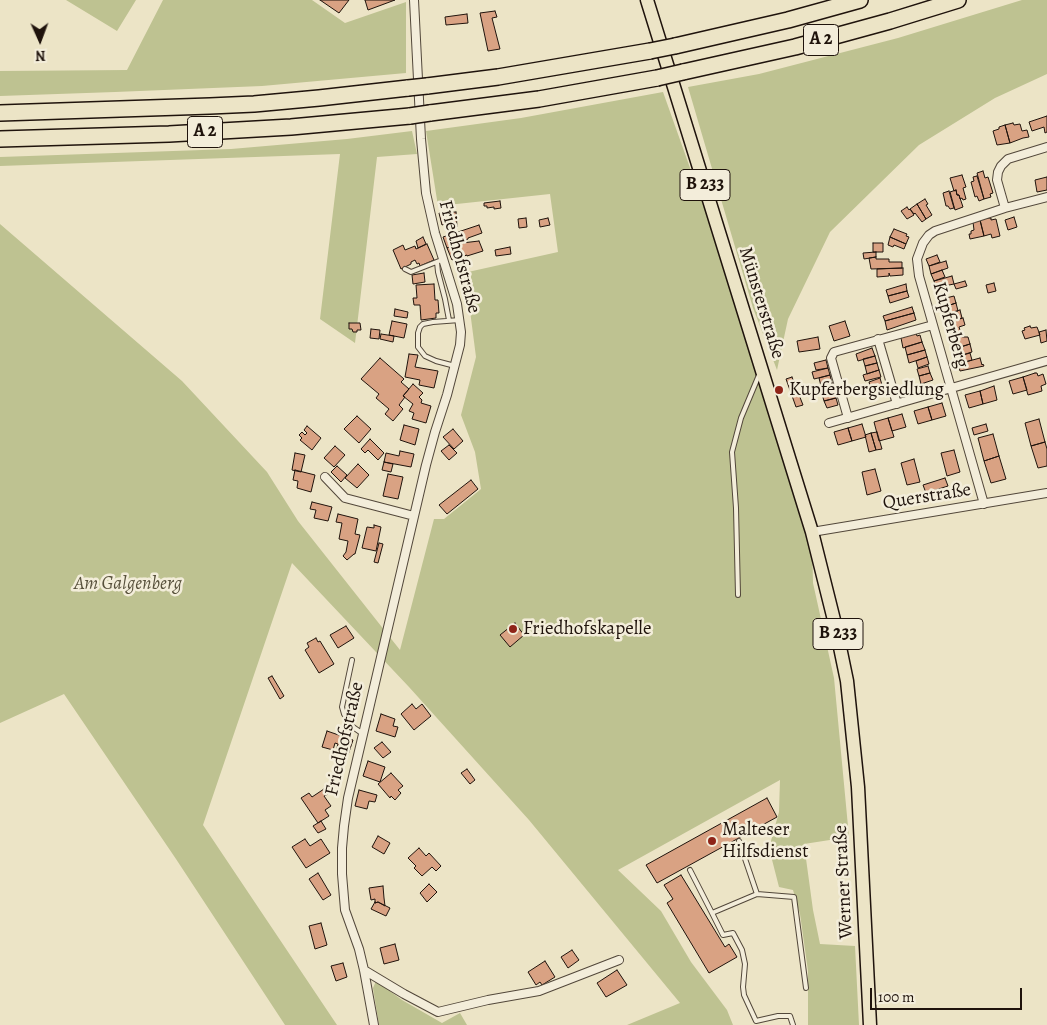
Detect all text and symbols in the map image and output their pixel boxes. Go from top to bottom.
north arrow [15,15,65,65]
road number: A 2 [804,24,838,56]
text: N [35,46,46,65]
road number: A 2 [188,116,222,148]
road number: B 233 [680,170,730,200]
street label: Friedhofstraße [433,198,485,316]
street label: Münsterstraße [733,244,789,362]
street label: Kupferberg [927,279,973,371]
place label: Kupferbergsiedlung [789,379,944,401]
marker: Kupferbergsiedlung [773,384,785,396]
street label: Querstraße [881,479,973,515]
park label: Am Galgenberg [74,573,182,595]
place label: Friedhofskapelle [523,618,651,640]
road number: B 233 [813,618,863,650]
marker: Friedhofskapelle [507,623,519,635]
street label: Friedhofstraße [321,680,369,798]
place label: Malteser Hilfsdienst [722,819,808,863]
street label: Werner Straße [830,824,858,940]
marker: Malteser Hilfsdienst [706,835,718,847]
scale bar [872,978,1024,1010]
text: 100 m [878,987,915,1007]

